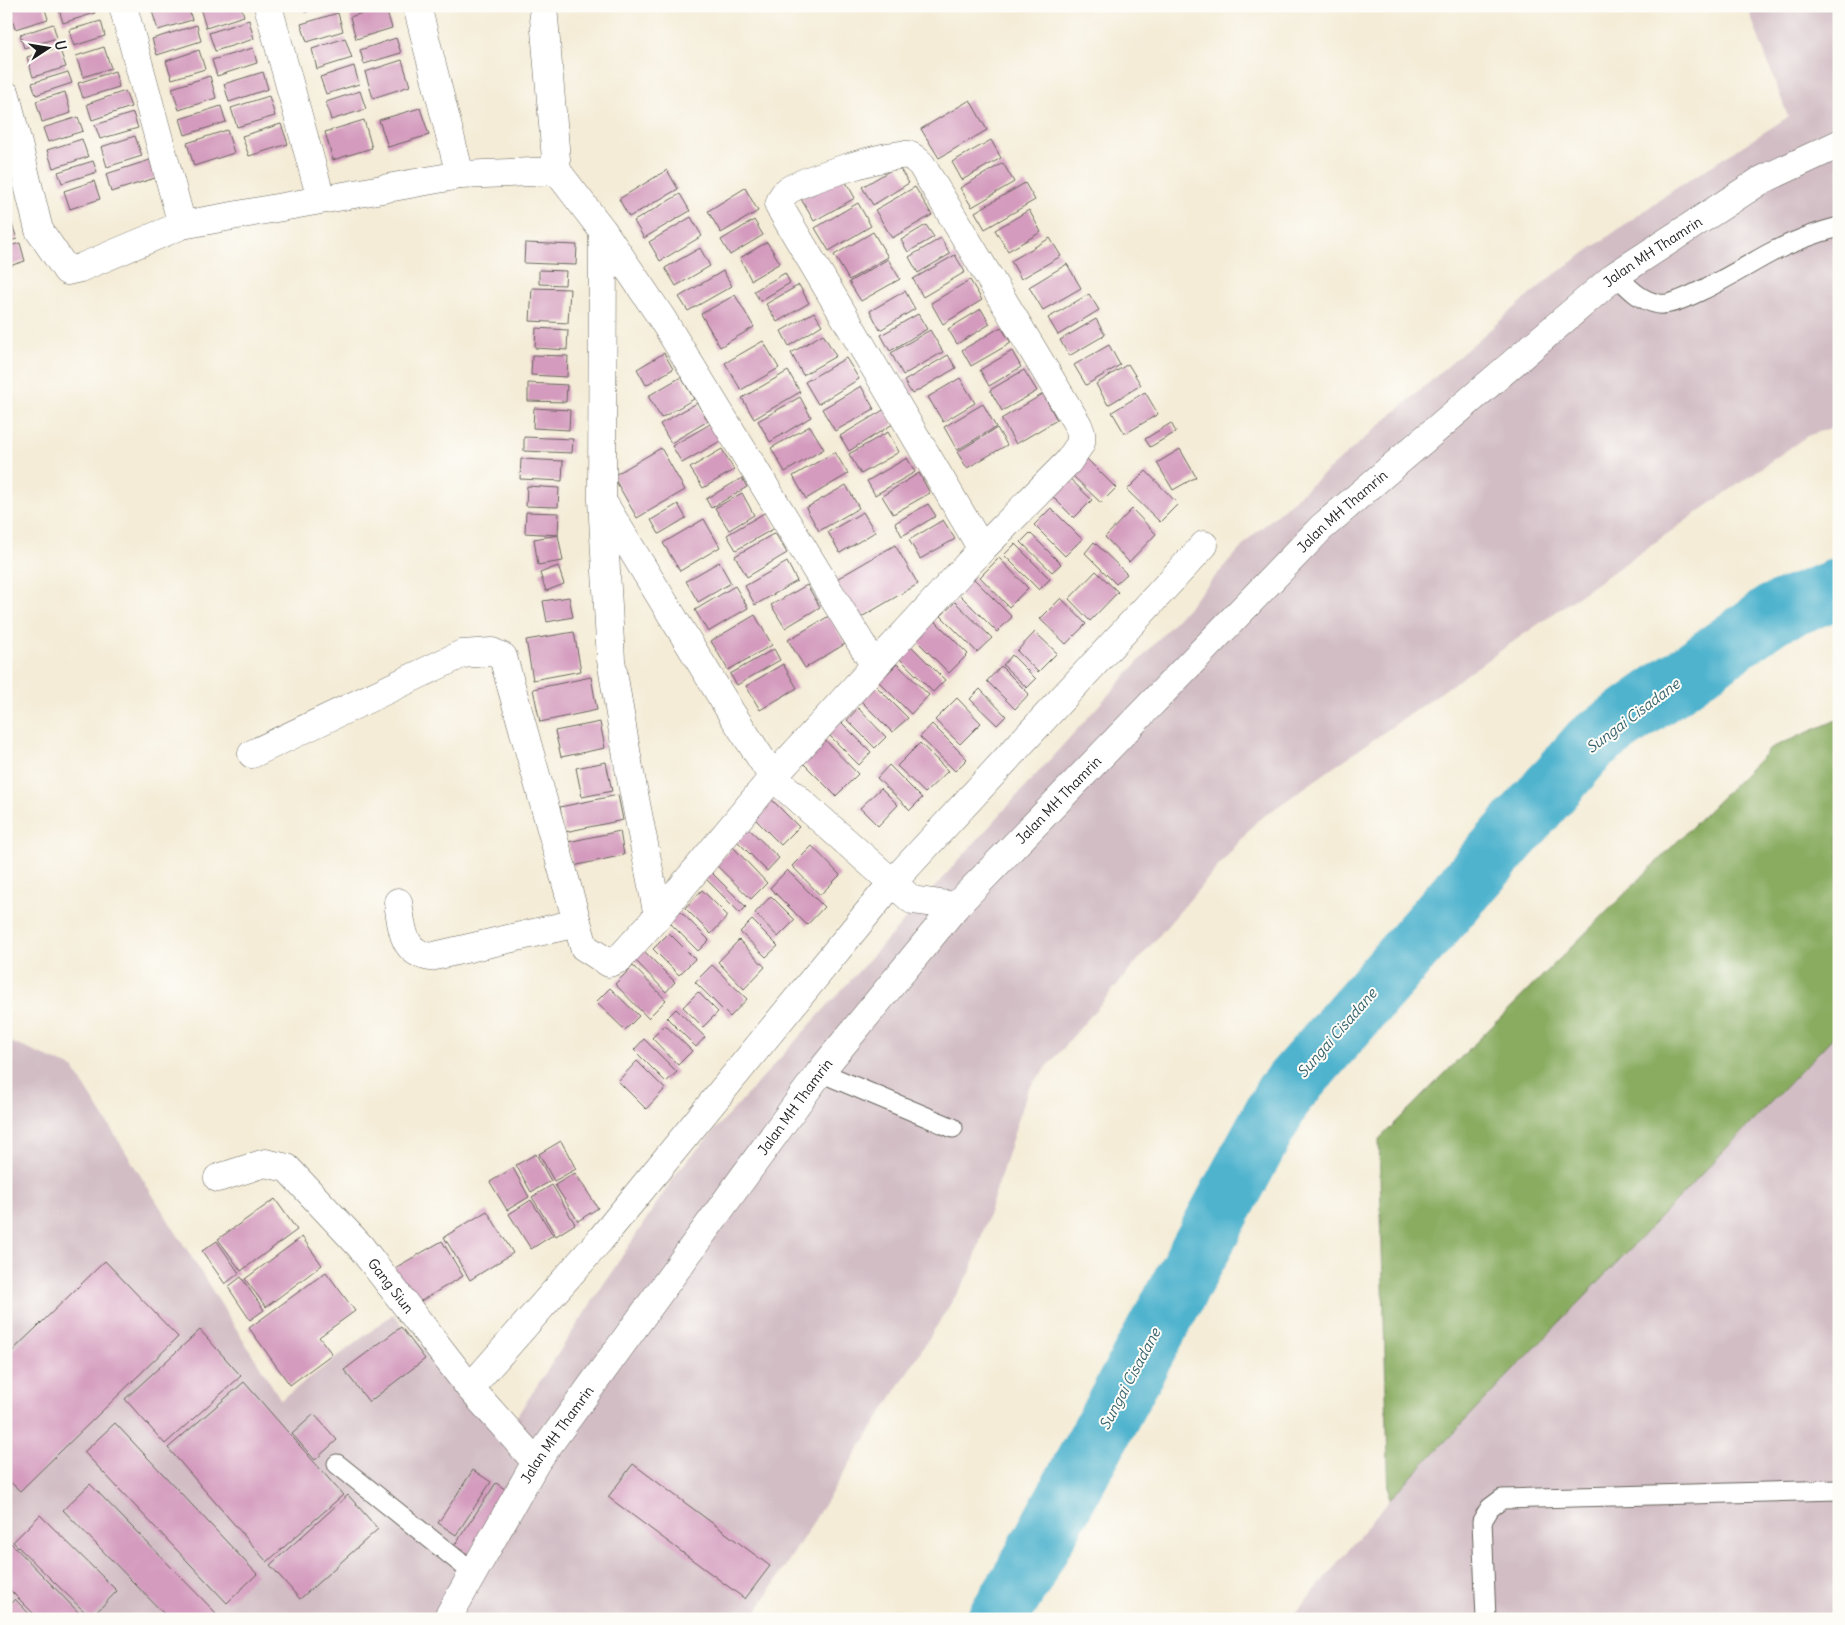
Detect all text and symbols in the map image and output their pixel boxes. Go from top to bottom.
north arrow [22,22,72,72]
text: U [51,39,71,52]
street label: Jalan MH Thamrin [1599,212,1705,291]
street label: Jalan MH Thamrin [1293,466,1391,556]
water label: Sungai Cisadane [1582,674,1684,757]
street label: Jalan MH Thamrin [1012,752,1105,848]
water label: Sungai Cisadane [1293,983,1381,1081]
street label: Jalan MH Thamrin [754,1055,836,1159]
street label: Gang Siun [364,1255,418,1317]
water label: Sungai Cisadane [1095,1324,1165,1433]
street label: Jalan MH Thamrin [517,1382,597,1486]

